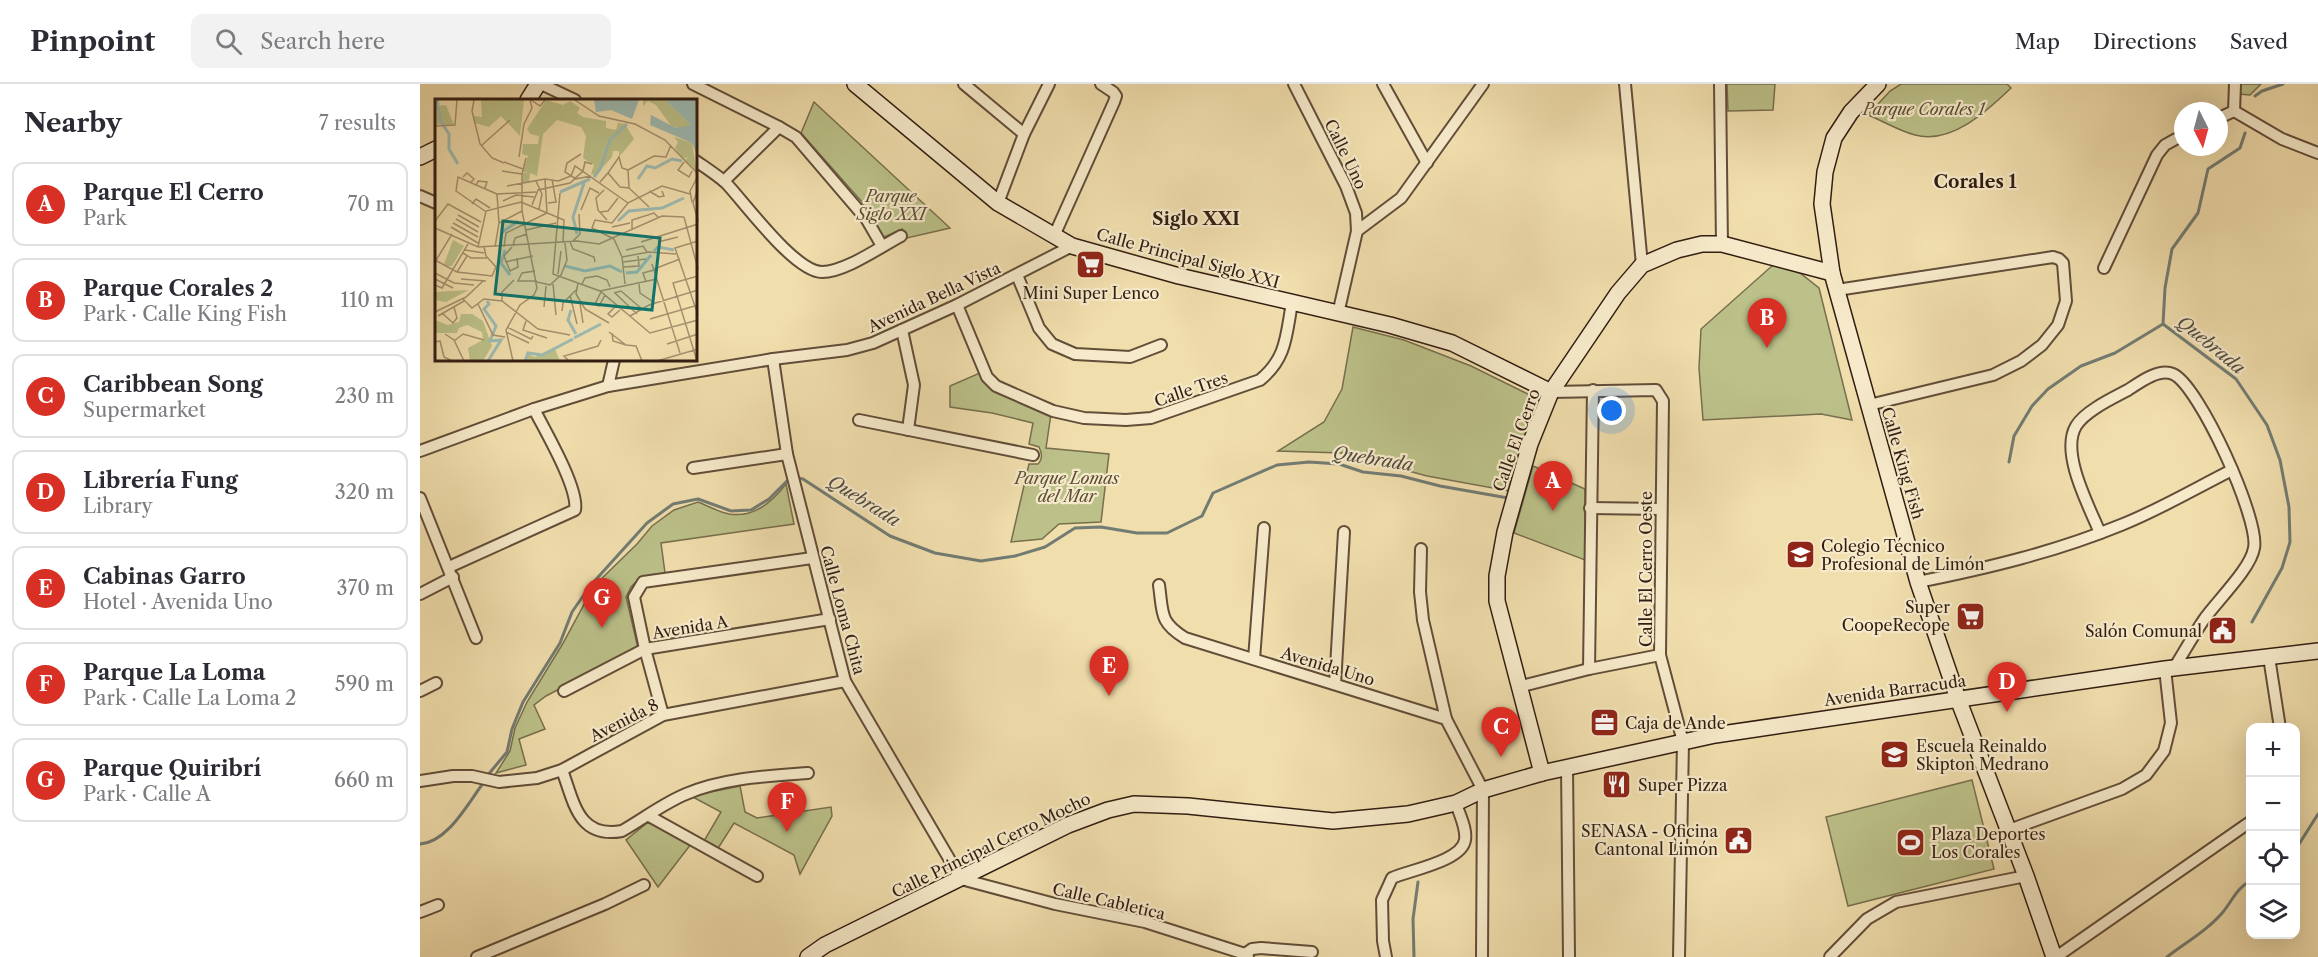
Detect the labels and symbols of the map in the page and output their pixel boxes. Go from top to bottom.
inset map [435,99,698,362]
park label: Parque Corales 1 [1861,99,1986,119]
north arrow [2174,102,2228,156]
street label: Calle Uno [1321,116,1372,192]
district label: Corales 1 [1933,171,2017,193]
park label: Parque Siglo XXI [856,186,928,224]
district label: Siglo XXI [1152,208,1240,230]
street label: Calle Principal Siglo XXI [1094,224,1282,292]
supermarket icon: Mini Super Lenco [1075,249,1107,281]
street label: Avenida Bella Vista [864,257,1004,337]
place label: Mini Super Lenco [1023,283,1160,303]
pin: B [1748,298,1786,348]
water label: Quebrada [2173,311,2250,379]
street label: Calle Tres [1152,367,1230,411]
street label: Calle El Cerro [1488,386,1544,494]
your location [1597,396,1626,425]
street label: Calle King Fish [1877,405,1929,521]
water label: Quebrada [1331,442,1415,476]
pin: A [1534,462,1572,511]
park label: Parque Lomas del Mar [1013,468,1119,506]
water label: Quebrada [824,470,904,532]
street label: Calle El Cerro Oeste [1636,491,1656,647]
place label: Colegio Técnico Profesional de Limón [1821,536,1985,574]
school or university icon: Colegio Técnico Profesional de Limón [1784,539,1816,571]
street label: Calle Loma Chita [816,543,870,677]
pin: G [582,578,621,628]
place label: Super CoopeRecope [1842,597,1950,635]
supermarket icon: Super CoopeRecope [1955,600,1987,632]
street label: Avenida A [650,611,730,643]
public building icon: Salón Comunal [2207,615,2239,647]
place label: Salón Comunal [2085,621,2202,641]
street label: Avenida Uno [1278,642,1377,690]
pin: E [1090,646,1128,696]
pin: D [1988,662,2026,712]
street label: Avenida Barracuda [1822,670,1968,710]
street label: Avenida 8 [585,694,662,746]
office icon: Caja de Ande [1588,707,1620,739]
pin: C [1482,708,1520,757]
place label: Caja de Ande [1625,713,1726,733]
place label: Escuela Reinaldo Skipton Medrano [1916,736,2049,774]
school or university icon: Escuela Reinaldo Skipton Medrano [1879,739,1911,771]
restaurant icon: Super Pizza [1601,769,1633,801]
place label: Super Pizza [1638,775,1728,795]
pin: F [768,782,806,832]
street label: Calle Principal Cerro Mocho [888,788,1094,902]
place label: SENASA - Oficina Cantonal Limón [1581,821,1719,859]
public building icon: SENASA - Oficina Cantonal Limón [1723,824,1755,856]
place label: Plaza Deportes Los Corales [1931,824,2045,862]
sports icon: Plaza Deportes Los Corales [1894,827,1926,859]
street label: Calle Cabletica [1051,878,1168,924]

